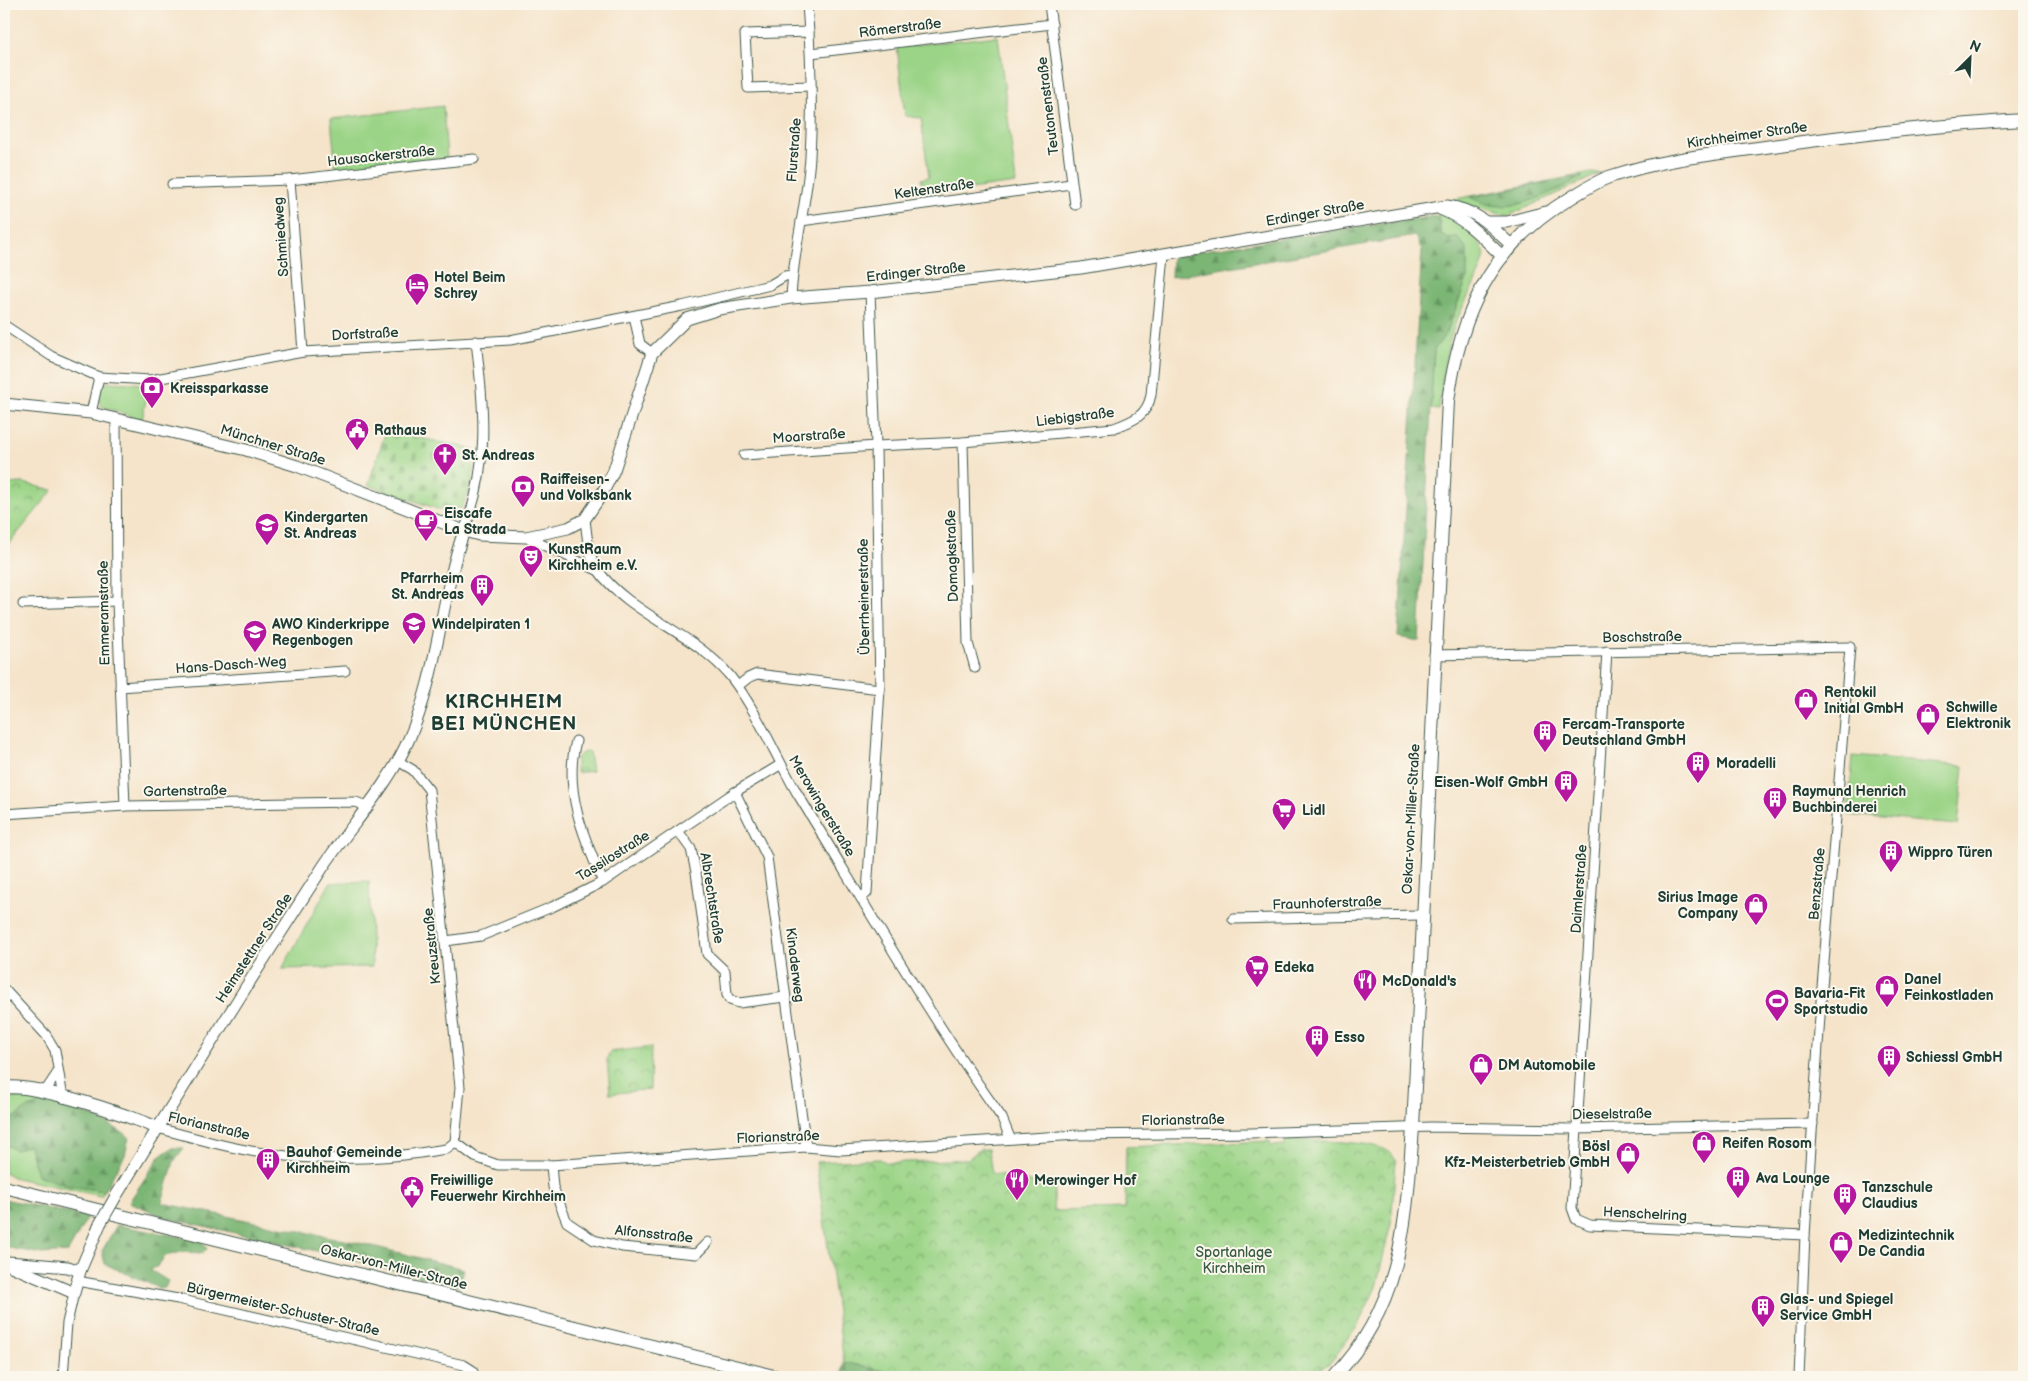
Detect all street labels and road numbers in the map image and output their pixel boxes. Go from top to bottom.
street label: Römerstraße [858,15,942,41]
street label: Teutonenstraße [1034,56,1062,156]
street label: Flurstraße [783,117,805,183]
street label: Kirchheimer Straße [1686,118,1808,152]
street label: Hausackerstraße [326,142,436,170]
street label: Keltenstraße [893,175,975,203]
street label: Erdinger Straße [1264,196,1366,230]
street label: Schmiedweg [270,197,292,277]
street label: Erdinger Straße [866,258,966,286]
street label: Dorfstraße [331,324,399,344]
street label: Liebigstraße [1035,404,1115,430]
street label: Münchner Straße [218,421,328,469]
street label: Moarstraße [772,425,846,447]
street label: Domagkstraße [942,510,962,602]
street label: Überrheinerstraße [853,538,874,656]
street label: Emmeramstraße [95,560,113,666]
street label: Boschstraße [1602,628,1682,646]
street label: Hans-Dasch-Weg [175,653,287,677]
street label: Oskar-von-Miller-Straße [1399,743,1423,895]
street label: Merowingerstraße [785,752,859,860]
street label: Gartenstraße [143,782,227,800]
street label: Tassilostraße [573,827,653,885]
street label: Daimlerstraße [1567,844,1591,934]
street label: Benzstraße [1805,847,1829,921]
street label: Albrechtstraße [696,851,728,945]
street label: Heimstettner Straße [212,890,296,1006]
street label: Fraunhoferstraße [1272,893,1382,913]
street label: Kreuzstraße [420,907,444,985]
street label: Kinaderweg [782,927,808,1003]
street label: Dieselstraße [1572,1105,1652,1123]
street label: Florianstraße [166,1108,252,1144]
street label: Florianstraße [1141,1111,1225,1129]
street label: Florianstraße [736,1127,820,1147]
street label: Henschelring [1602,1203,1688,1225]
street label: Alfonsstraße [614,1221,694,1247]
street label: Oskar-von-Miller-Straße [319,1241,469,1293]
street label: Bürgermeister-Schuster-Straße [185,1278,381,1340]

